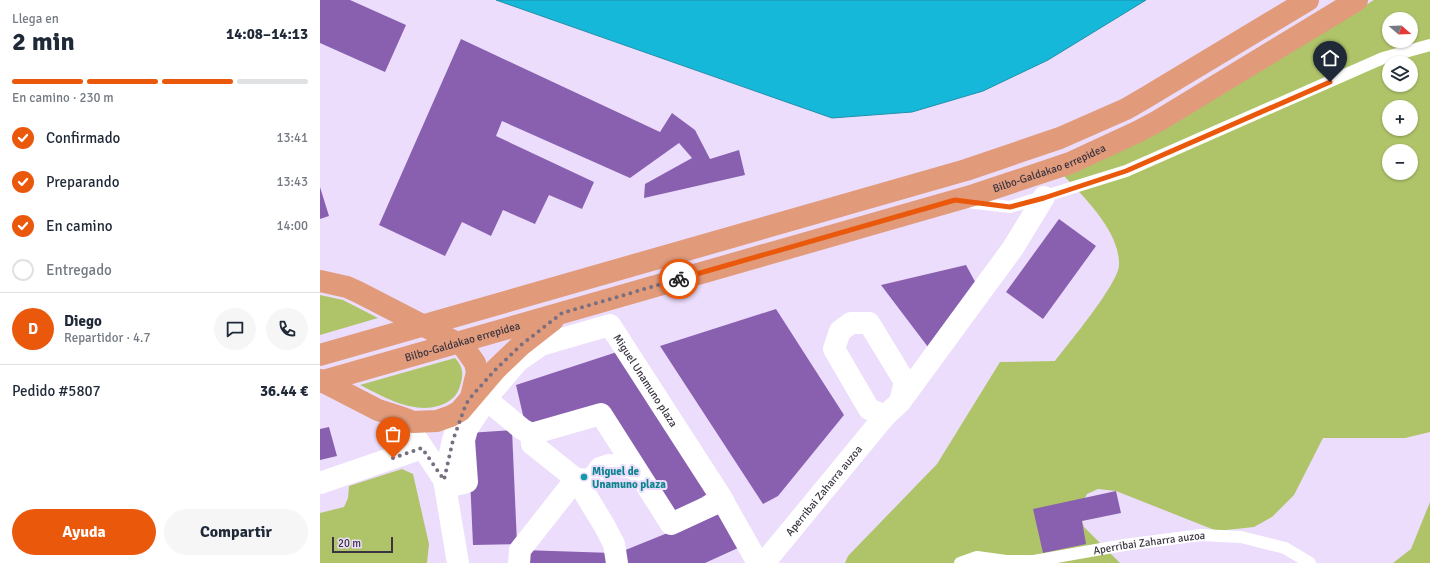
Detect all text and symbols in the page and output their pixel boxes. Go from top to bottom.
text: Llega en [12,11,59,27]
north arrow [1382,12,1418,48]
map controls [1382,12,1418,180]
text: 14:08–14:13 [226,25,308,43]
text: 2 min [12,26,75,58]
pin [1313,41,1347,82]
icon: home [1319,47,1341,69]
button: layers [1382,56,1418,92]
text: En camino · 230 m [12,90,114,106]
button: + [1382,100,1418,136]
icon: check [12,127,34,149]
text: Confirmado [46,129,120,147]
text: 13:41 [276,130,308,146]
street label: Bilbo-Galdakao errepidea [991,141,1108,195]
button: − [1382,144,1418,180]
icon: check [12,171,34,193]
text: Preparando [46,173,120,191]
text: 13:43 [276,174,308,190]
icon: check [12,215,34,237]
text: En camino [46,217,113,235]
text: 14:00 [276,218,308,234]
courier [659,259,699,299]
text: Entregado [46,261,112,279]
icon: bike [668,268,690,290]
button: chat [214,308,256,350]
button: phone [266,308,308,350]
text: Diego [64,312,102,330]
street label: Bilbo-Galdakao errepidea [403,319,522,364]
text: D [28,320,38,338]
text: Repartidor · 4.7 [64,330,150,346]
street label: Miguel Unamuno plaza [611,331,681,430]
text: Pedido #5807 [12,382,101,400]
text: 36.44 € [260,382,308,400]
pin [376,417,410,458]
icon: bag [382,423,404,445]
street label: Aperribai Zaharra auzoa [783,442,865,538]
place label: Miguel de Unamuno plaza [592,465,666,491]
marker: Miguel de Unamuno plaza [579,472,589,482]
button: Ayuda [12,509,156,555]
button: Compartir [164,509,308,555]
street label: Aperribai Zaharra auzoa [1092,528,1206,557]
scale bar [332,535,393,554]
text: 20 m [338,537,361,550]

